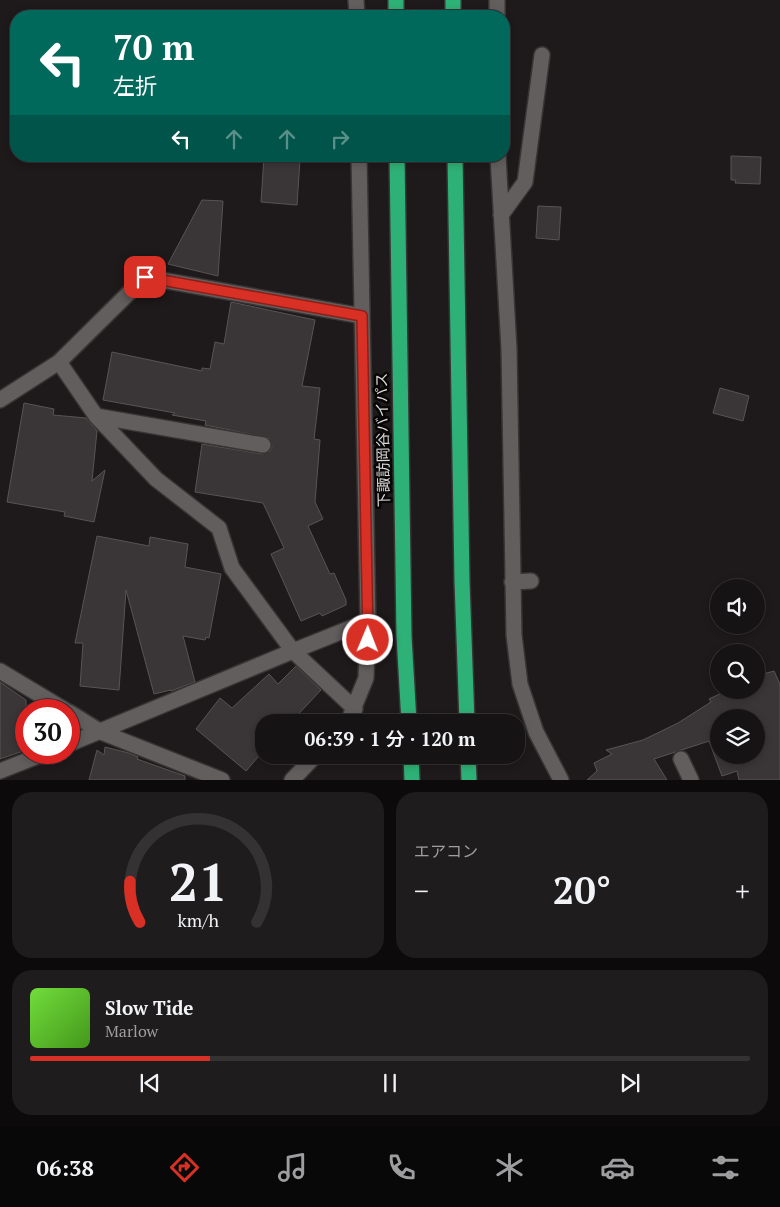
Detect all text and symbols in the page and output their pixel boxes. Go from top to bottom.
text: 70 m [113,24,194,70]
icon: left [30,30,95,95]
text: 左折 [113,71,157,100]
icon: left [167,125,195,153]
icon: ahead [220,125,248,153]
icon: ahead [273,125,301,153]
icon: right [326,125,354,153]
pin [124,256,166,298]
icon: arrive [131,263,159,291]
street label: 下諏訪岡谷バイパス [371,373,393,508]
map controls [710,579,765,764]
button: sound [710,579,765,634]
position arrow [341,613,393,665]
button: search [710,644,765,699]
speed limit sign: 30 [15,699,80,764]
button: layers [710,709,765,764]
text: 06:39 · 1 分 · 120 m [305,726,475,751]
text: エアコン [414,840,478,862]
text: 21 [169,847,227,916]
text: 20° [553,865,611,915]
text: − [414,872,429,909]
text: + [735,872,750,909]
text: km/h [177,908,219,932]
text: Slow Tide [105,995,194,1020]
text: Marlow [105,1020,158,1042]
icon: previous [136,1069,164,1097]
icon: pause [376,1069,404,1097]
icon: next [616,1069,644,1097]
icon: directions [167,1150,202,1185]
icon: music [275,1150,310,1185]
icon: phone [384,1150,419,1185]
icon: climate [492,1150,527,1185]
icon: car [600,1150,635,1185]
icon: filters [708,1150,743,1185]
text: 06:38 [37,1153,94,1182]

